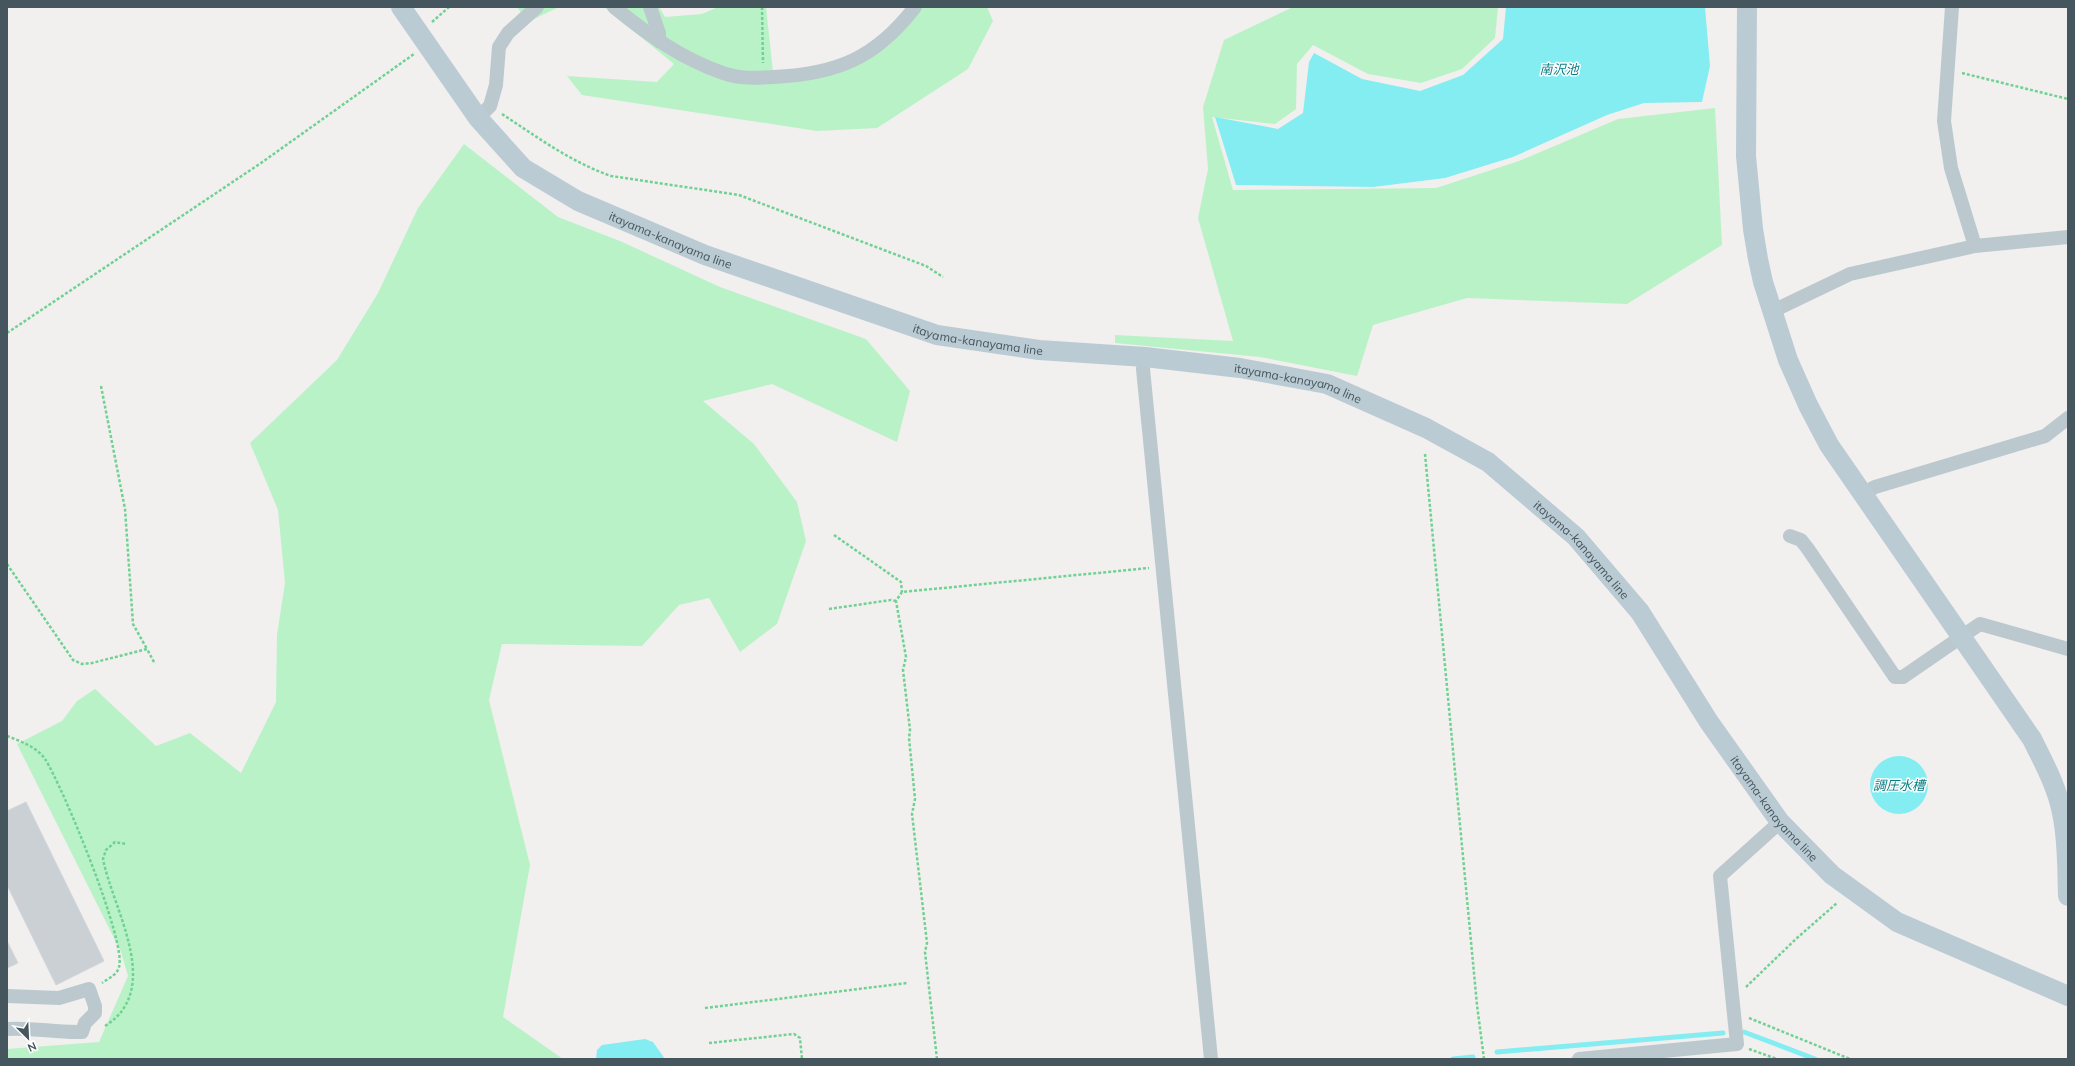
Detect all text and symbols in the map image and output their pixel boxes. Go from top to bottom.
water label: 南沢池 [1539,61,1580,77]
street label: itayama-kanayama line [607,208,734,271]
street label: itayama-kanayama line [911,320,1043,358]
street label: itayama-kanayama line [1233,360,1364,406]
street label: itayama-kanayama line [1531,497,1633,602]
street label: itayama-kanayama line [1728,752,1822,864]
water label: 調圧水槽 [1873,777,1927,793]
north arrow [8,1018,48,1058]
text: N [25,1039,39,1055]

